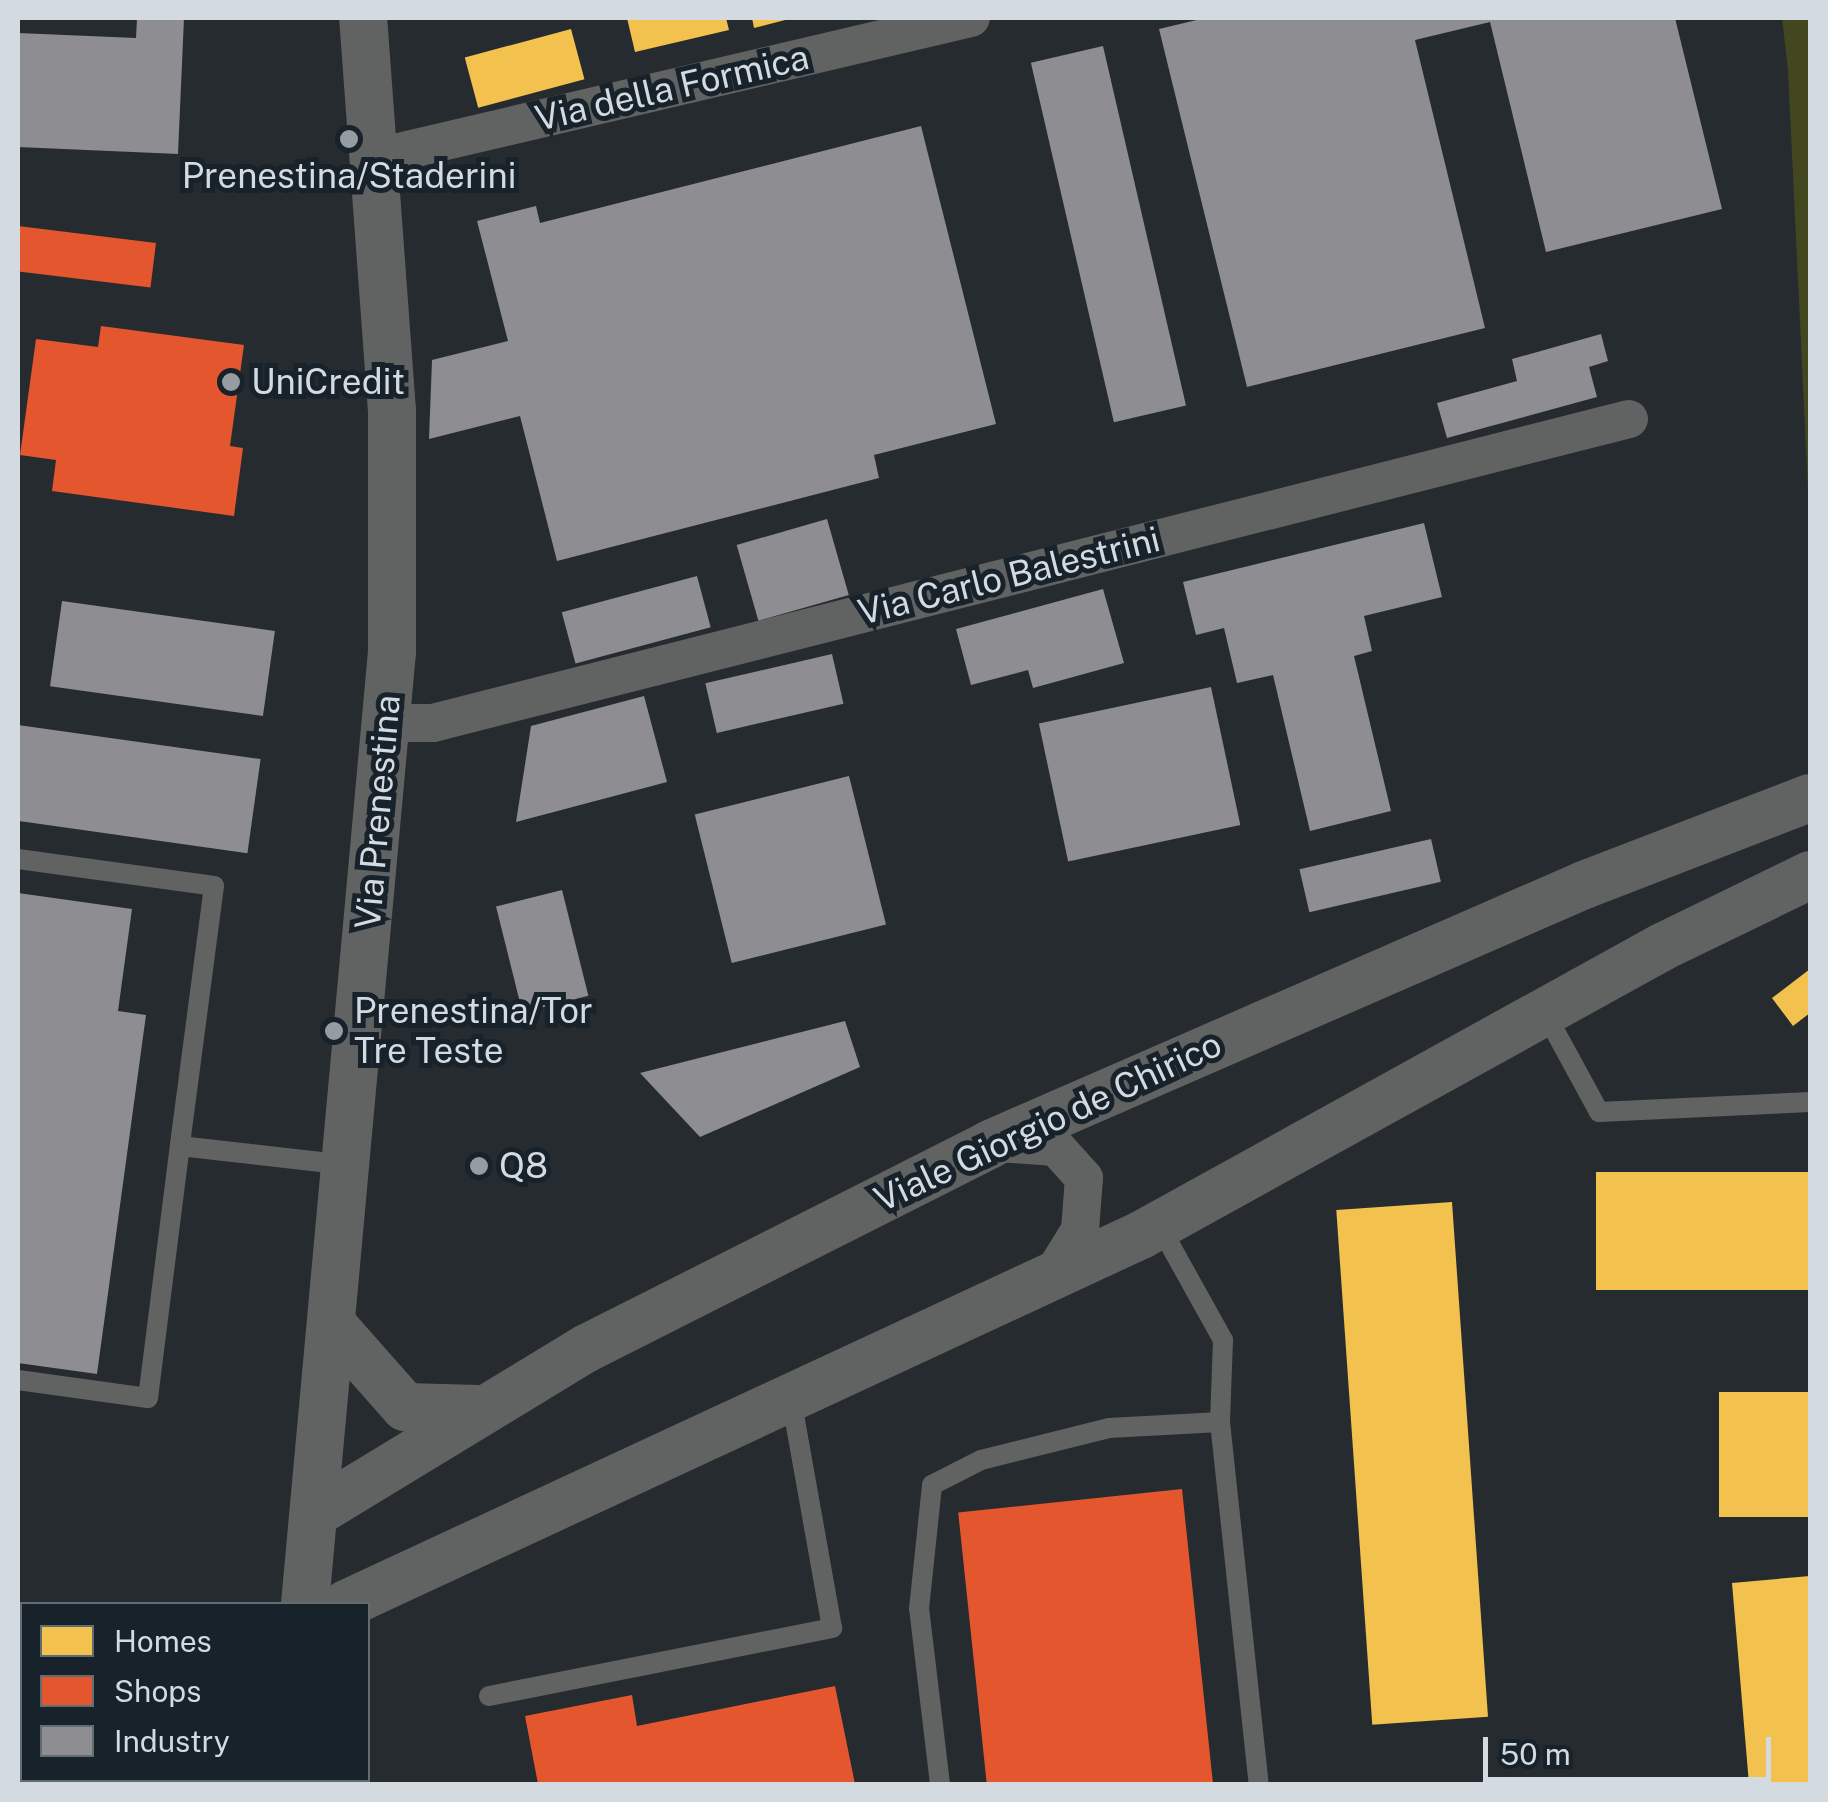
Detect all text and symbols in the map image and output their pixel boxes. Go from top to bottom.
street label: Via della Formica [531,36,813,140]
marker: Prenestina/Staderini [338,128,360,150]
place label: Prenestina/Staderini [182,155,516,197]
place label: UniCredit [251,361,405,403]
marker: UniCredit [220,371,242,393]
street label: Via Carlo Balestrini [854,518,1164,634]
street label: Via Prenestina [347,693,409,931]
place label: Prenestina/Tor Tre Teste [354,990,593,1072]
marker: Prenestina/Tor Tre Teste [323,1020,345,1042]
street label: Viale Giorgio de Chirico [867,1023,1229,1221]
place label: Q8 [499,1145,548,1187]
marker: Q8 [468,1155,490,1177]
legend [20,1602,370,1782]
text: Homes [114,1623,212,1659]
text: Shops [114,1673,201,1709]
scale bar [1488,1717,1776,1779]
text: Industry [114,1723,230,1759]
text: 50 m [1500,1736,1571,1772]

